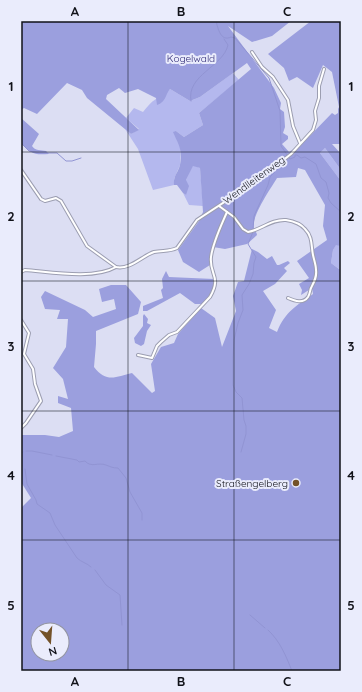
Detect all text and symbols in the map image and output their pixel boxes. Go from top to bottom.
text: A [71,3,80,19]
text: B [177,3,185,19]
text: C [283,3,291,19]
park label: Kogelwald [167,52,215,65]
text: 1 [8,78,14,94]
text: 1 [348,78,354,94]
street label: Wendlleitenweg [220,153,288,207]
text: 2 [7,208,15,224]
text: 2 [347,208,355,224]
text: 3 [8,338,15,354]
text: 3 [348,338,355,354]
text: 4 [7,467,15,483]
text: 4 [347,467,355,483]
place label: Straßengelberg [216,477,288,490]
marker: Straßengelberg [291,478,301,488]
text: 5 [7,597,15,613]
text: 5 [347,597,355,613]
north arrow [30,622,70,662]
text: N [47,644,59,659]
text: A [71,673,80,689]
text: B [177,673,185,689]
text: C [283,673,291,689]

